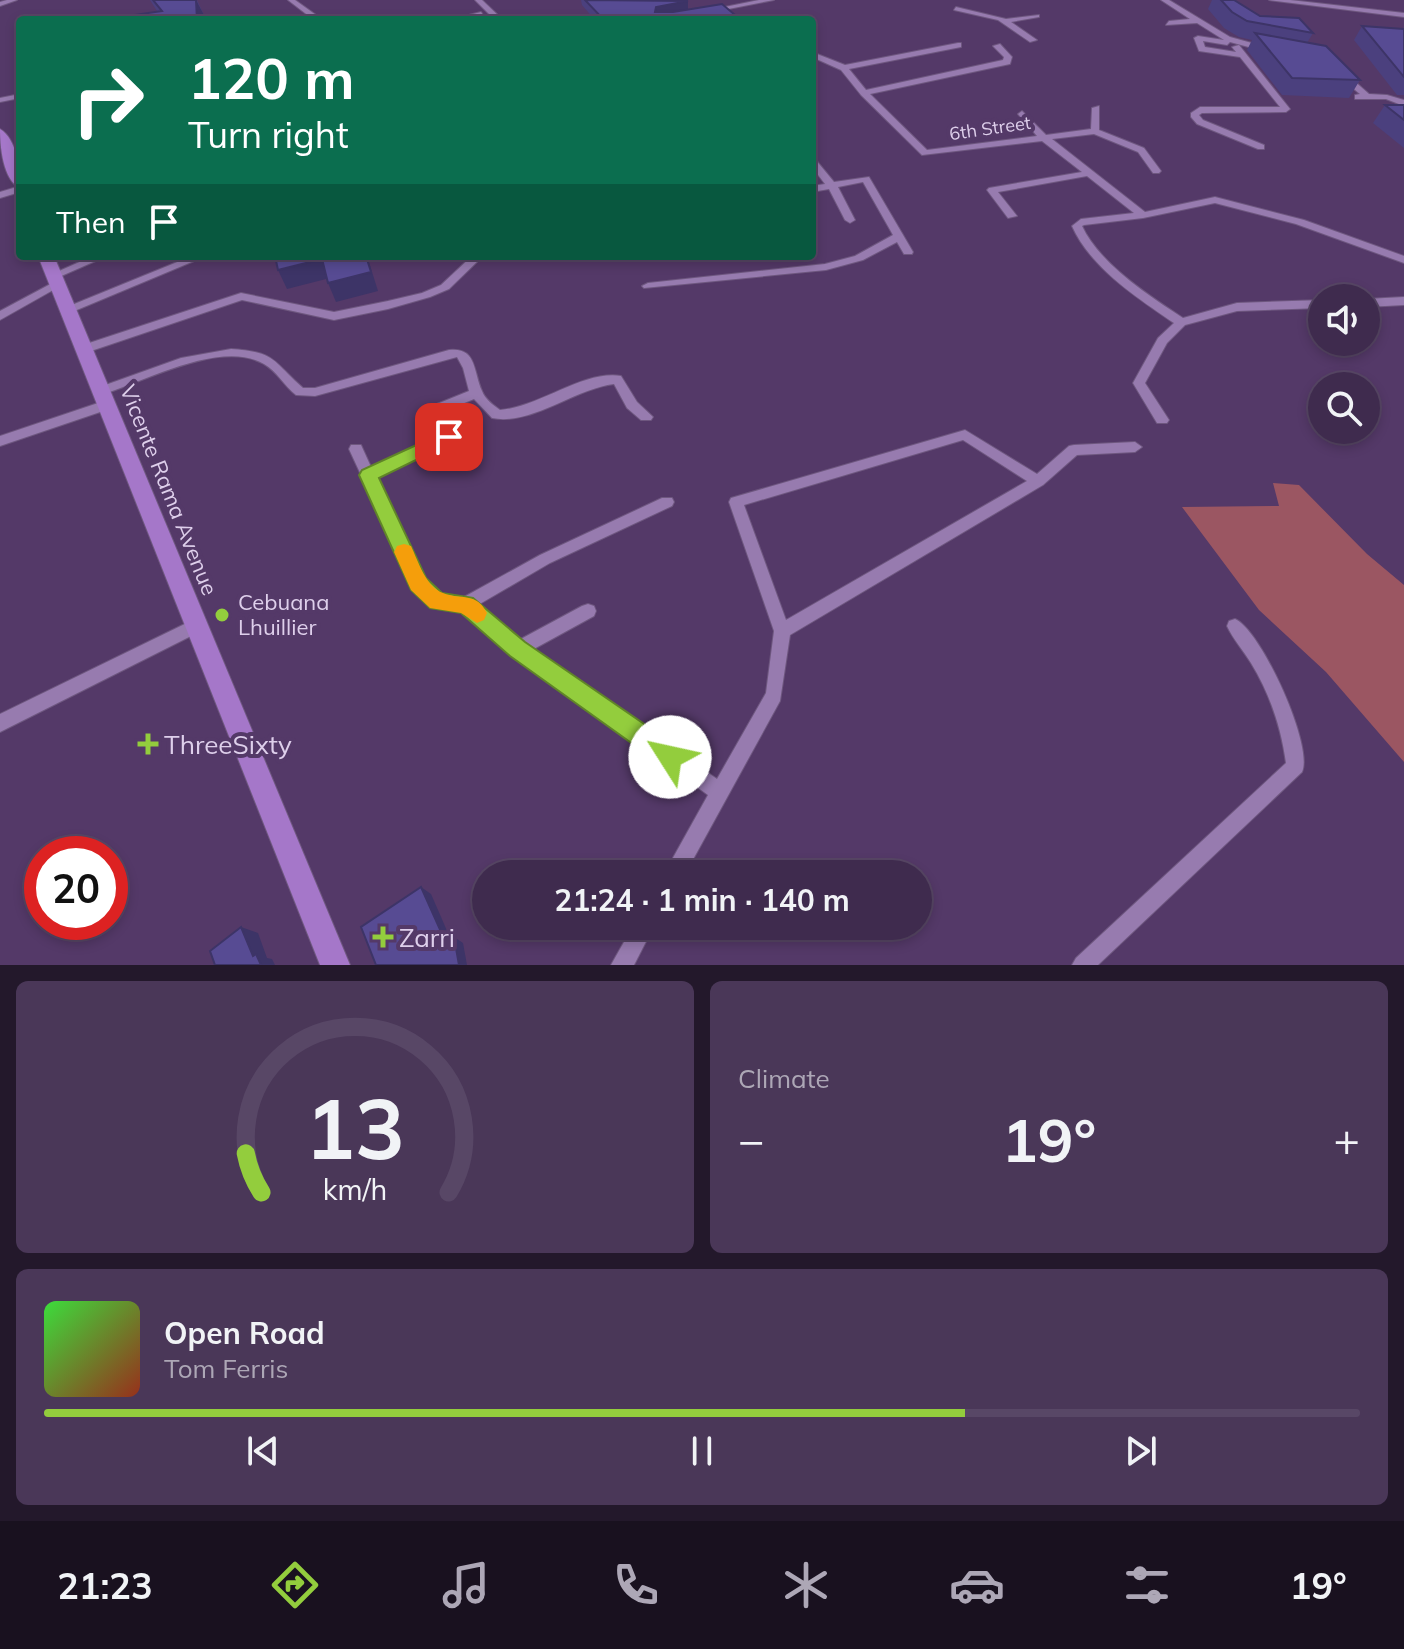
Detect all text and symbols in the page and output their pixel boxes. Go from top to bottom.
text: 120 m [188,43,355,113]
icon: right [56,48,160,152]
street label: 6th Street [948,111,1032,145]
text: Turn right [188,112,349,157]
icon: arrive [142,200,186,244]
text: Then [56,203,126,241]
map controls [1308,284,1380,444]
button: sound [1308,284,1380,356]
button: search [1308,372,1380,444]
street label: Vicente Rama Avenue [114,381,224,599]
pin [415,403,483,471]
icon: arrive [427,415,471,459]
place label: Cebuana Lhuillier [238,588,329,641]
marker: Cebuana Lhuillier [213,606,231,624]
position arrow [628,715,712,799]
place label: ThreeSixty [164,728,292,761]
marker: ThreeSixty [139,735,157,753]
speed limit sign: 20 [24,836,128,940]
text: 21:24 · 1 min · 140 m [554,881,850,919]
place label: Zarri [399,921,455,954]
marker: Zarri [374,928,392,946]
text: Climate [738,1062,830,1095]
text: 13 [305,1075,405,1180]
text: 19° [1002,1102,1096,1177]
text: − [738,1112,764,1167]
text: + [1334,1112,1360,1167]
text: km/h [323,1171,387,1207]
text: Open Road [164,1314,325,1352]
text: Tom Ferris [164,1352,288,1385]
icon: previous [241,1429,285,1473]
icon: pause [680,1429,724,1473]
icon: next [1119,1429,1163,1473]
icon: directions [267,1557,323,1613]
icon: music [438,1557,494,1613]
icon: phone [608,1557,664,1613]
icon: climate [778,1557,834,1613]
icon: car [949,1557,1005,1613]
icon: filters [1119,1557,1175,1613]
text: 21:23 [57,1563,153,1608]
text: 19° [1290,1563,1347,1608]

